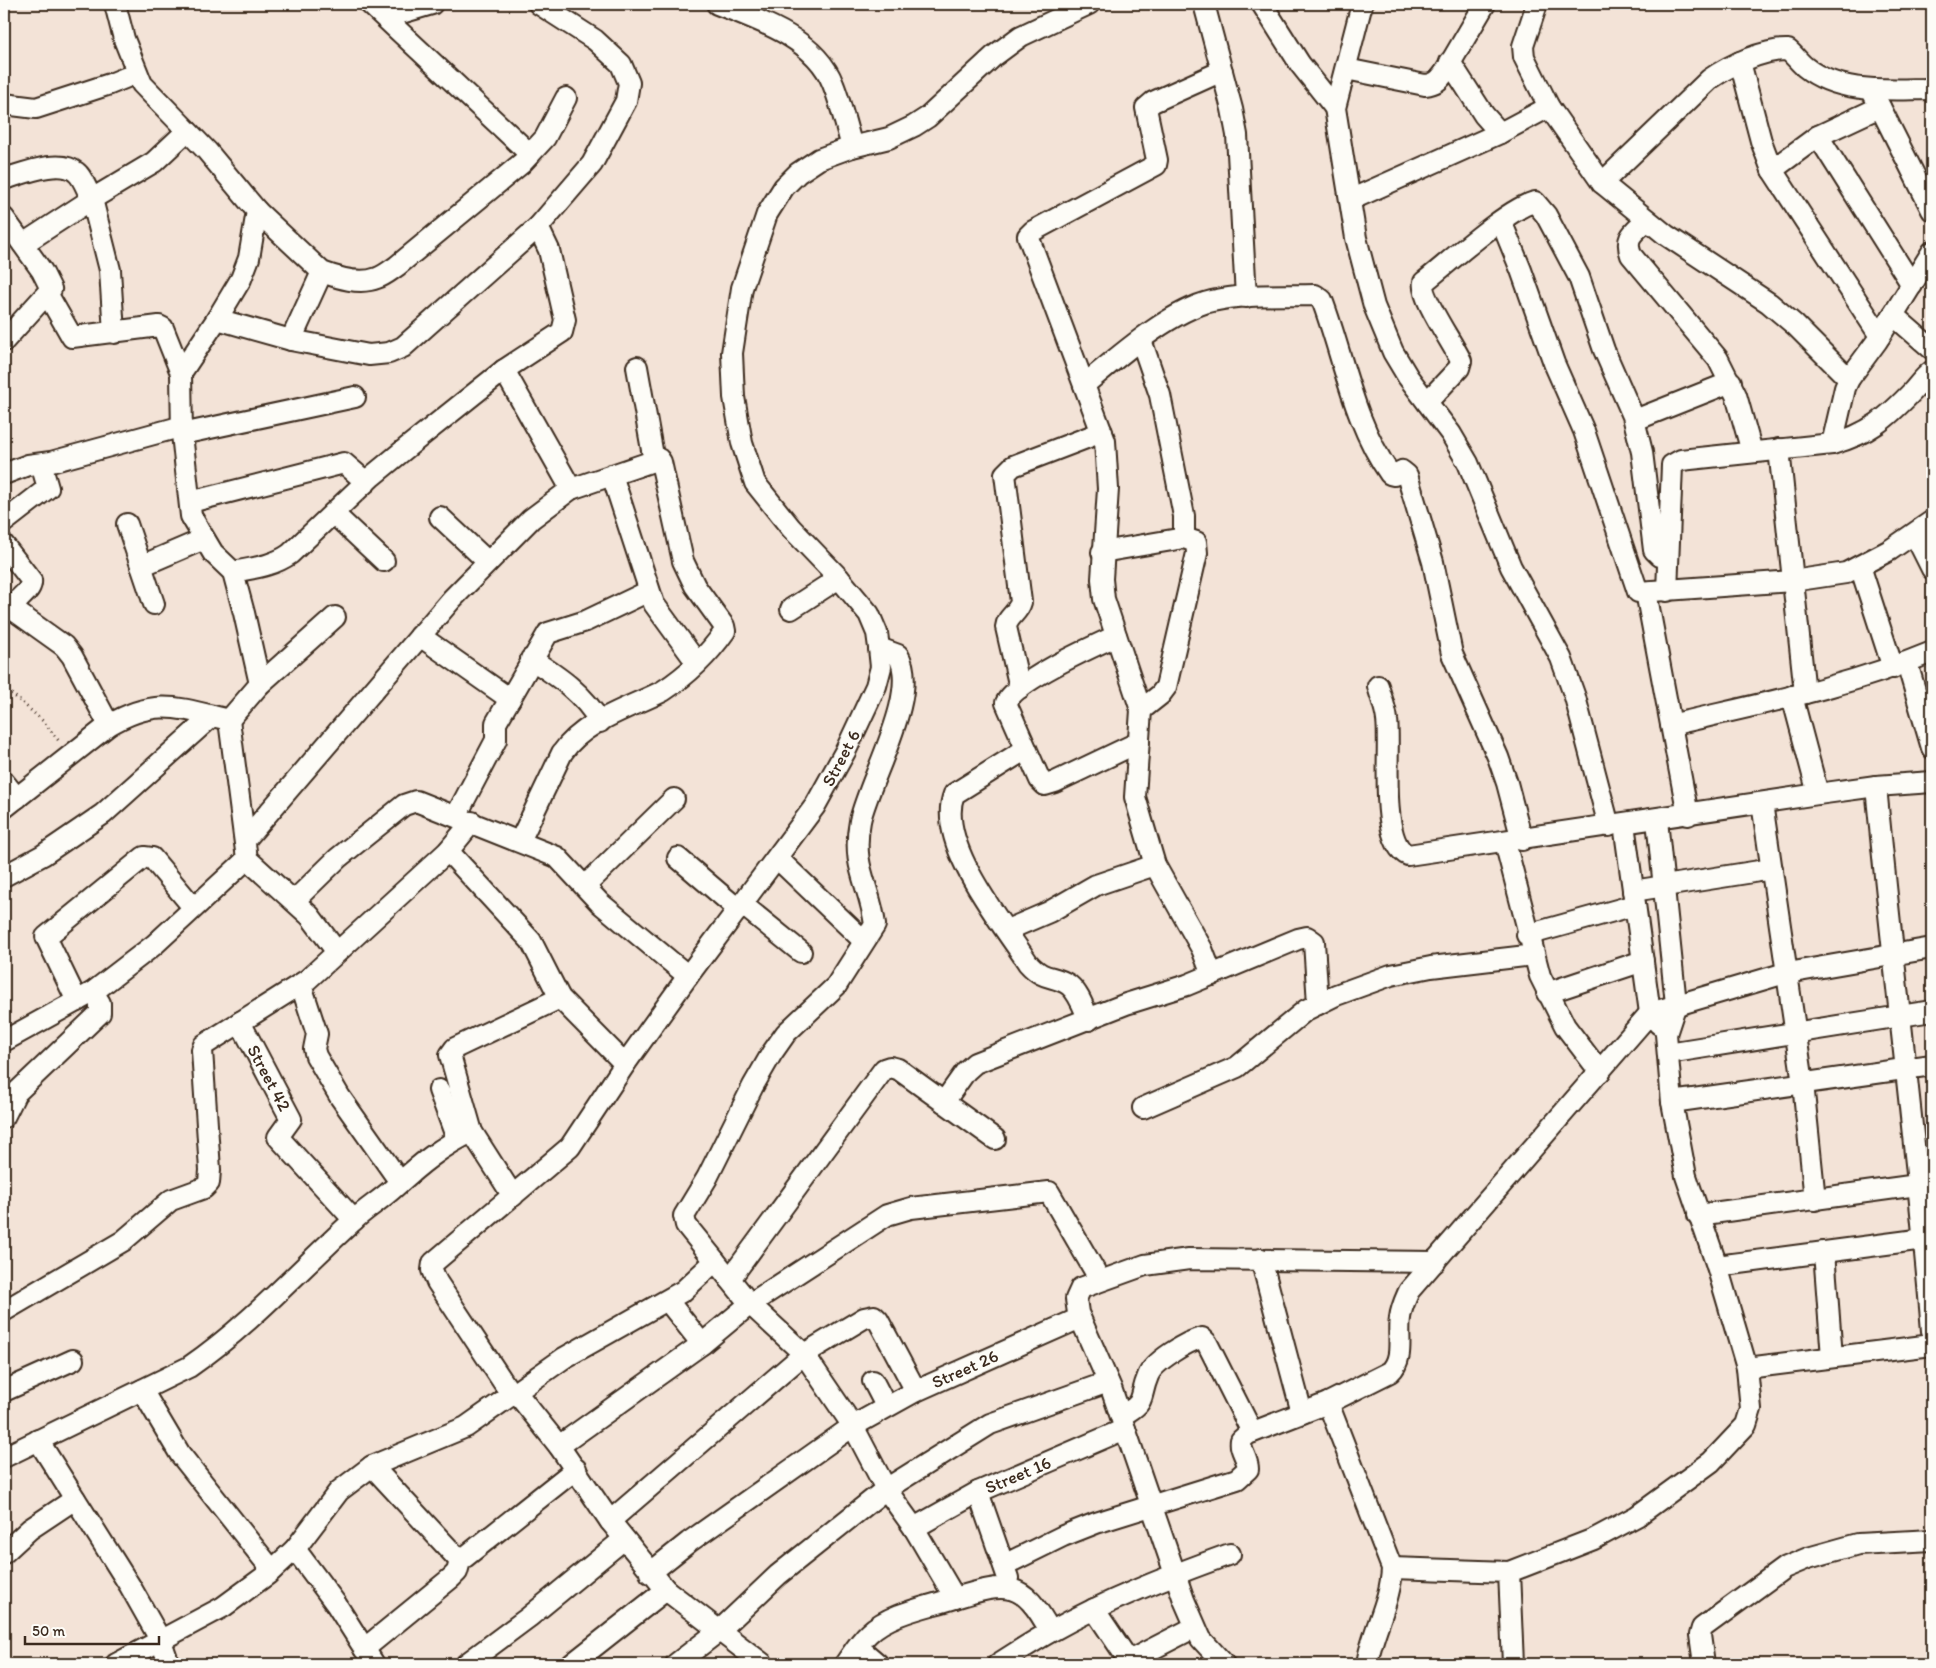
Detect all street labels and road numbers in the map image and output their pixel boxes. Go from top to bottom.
street label: Street 6 [817,726,865,790]
street label: Street 42 [242,1041,296,1115]
street label: Street 26 [928,1345,1002,1393]
street label: Street 16 [982,1451,1054,1499]

